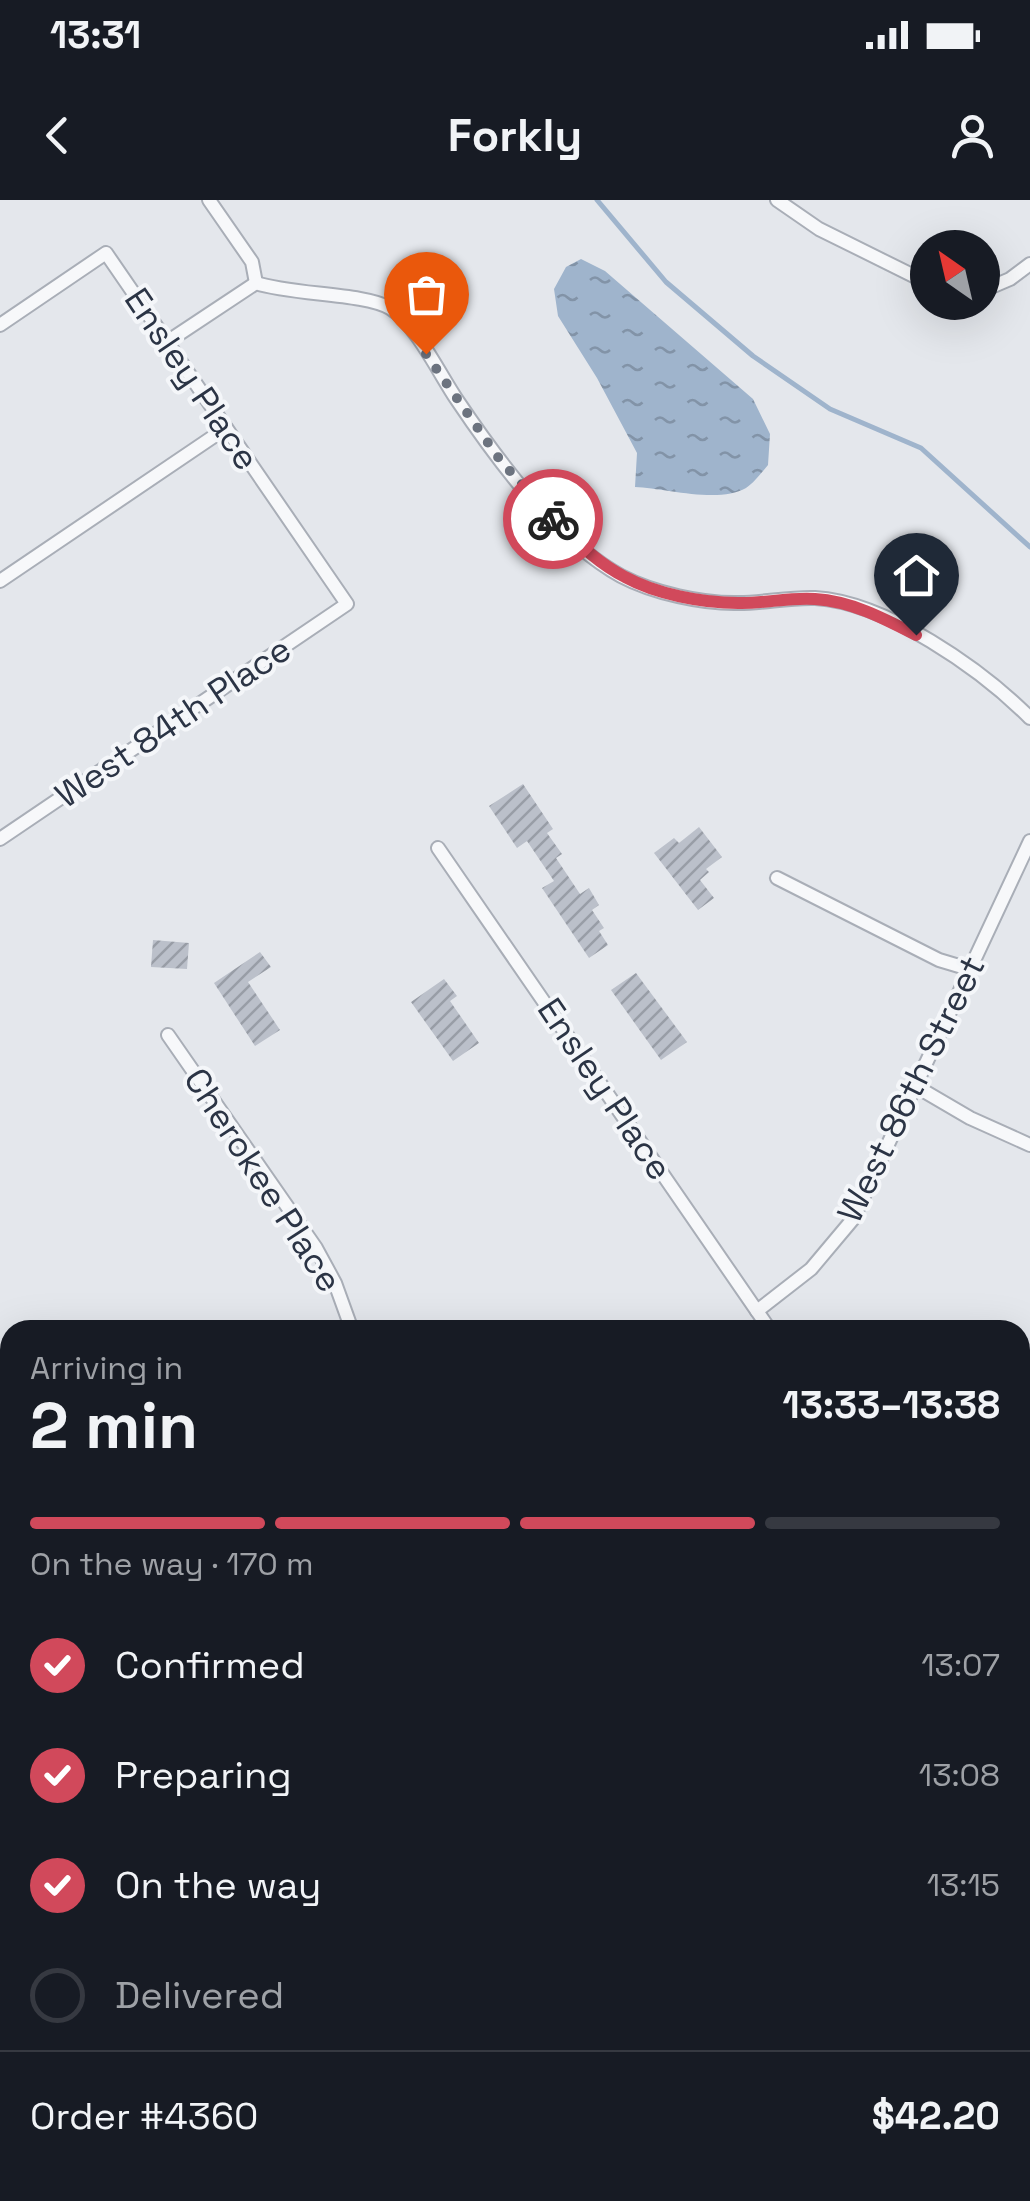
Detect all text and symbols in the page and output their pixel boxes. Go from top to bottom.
text: 13:31 [50,11,141,59]
text: Forkly [448,107,582,164]
icon: back [30,108,85,163]
icon: person [945,108,1000,163]
north arrow [910,230,1000,320]
map controls [910,230,1000,320]
pin [384,252,469,355]
icon: bag [399,267,454,322]
street label: Ensley Place [115,280,269,478]
courier [503,469,603,569]
icon: bike [526,492,581,547]
pin [874,533,959,636]
icon: home [889,548,944,603]
street label: West 84th Place [47,627,299,817]
street label: West 86th Street [828,949,994,1229]
street label: Ensley Place [528,990,682,1188]
street label: Cherokee Place [174,1060,352,1300]
text: Arriving in [30,1348,183,1388]
text: 13:33–13:38 [782,1381,1000,1429]
text: 2 min [30,1384,198,1467]
text: On the way · 170 m [30,1544,314,1584]
icon: check [30,1638,85,1693]
text: Confirmed [115,1641,305,1689]
text: 13:07 [921,1645,1000,1685]
icon: check [30,1748,85,1803]
text: Preparing [115,1751,292,1799]
text: 13:08 [919,1755,1000,1795]
icon: check [30,1858,85,1913]
text: On the way [115,1861,321,1909]
text: 13:15 [927,1865,1000,1905]
text: Delivered [115,1971,284,2019]
text: Order #4360 [30,2092,258,2140]
text: $42.20 [872,2092,1000,2140]

